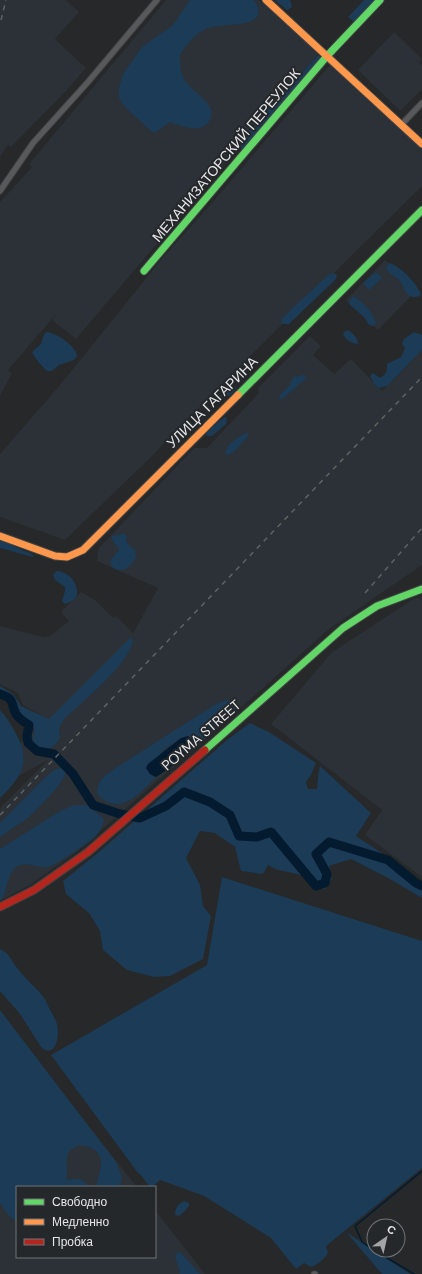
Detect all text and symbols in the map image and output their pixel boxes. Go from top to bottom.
street label: МЕХАНИЗАТОРСКИЙ ПЕРЕУЛОК [148,64,305,246]
street label: УЛИЦА ГАГАРИНА [163,352,262,451]
street label: POYMA STREET [158,696,244,774]
legend [16,1186,156,1258]
text: Свободно [52,1194,107,1210]
text: Медленно [52,1214,109,1230]
north arrow [366,1218,406,1258]
text: С [384,1222,399,1238]
text: Пробка [52,1234,93,1250]

